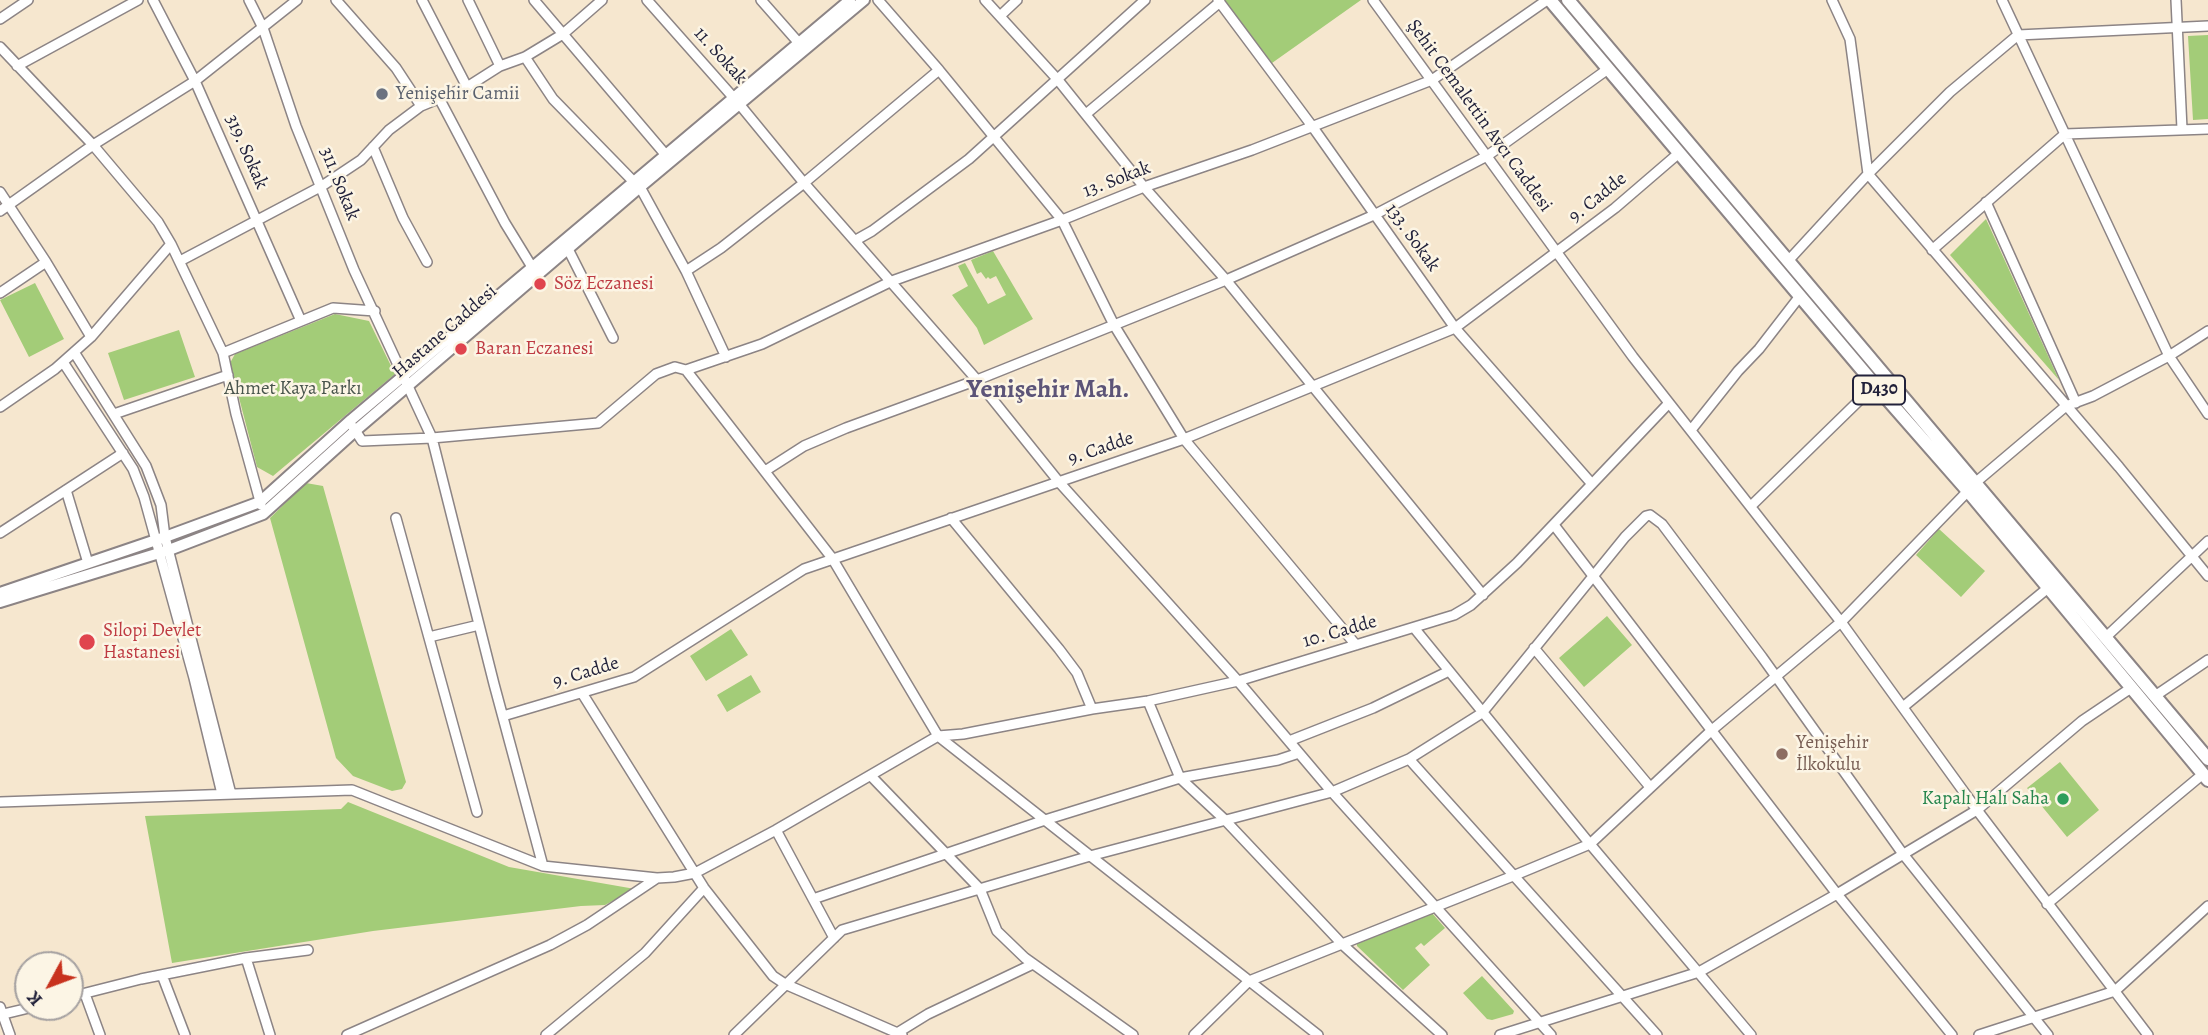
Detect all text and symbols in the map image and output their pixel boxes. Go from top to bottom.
street label: Şehit Cemalettin Avcı Caddesi [1401,15,1557,217]
street label: 11. Sokak [688,23,752,89]
place label: Yenişehir Camii [396,83,520,105]
marker: Yenişehir Camii [374,86,390,102]
street label: 319. Sokak [219,111,273,193]
street label: 311. Sokak [314,144,364,224]
street label: 13. Sokak [1080,157,1154,203]
street label: 9. Cadde [1564,168,1632,228]
street label: 133. Sokak [1380,200,1444,276]
place label: Söz Eczanesi [554,273,654,295]
marker: Söz Eczanesi [532,276,548,292]
street label: Hastane Caddesi [388,280,502,384]
place label: Baran Eczanesi [475,338,594,360]
marker: Baran Eczanesi [453,341,469,357]
district label: Yenişehir Mah. [966,375,1130,407]
road number: D430 [1853,376,1905,404]
park label: Ahmet Kaya Parkı [224,378,362,400]
street label: 9. Cadde [1065,427,1137,471]
street label: 10. Cadde [1300,611,1380,653]
place label: Silopi Devlet Hastanesi [103,620,201,664]
marker: Silopi Devlet Hastanesi [77,632,97,652]
street label: 9. Cadde [550,652,622,694]
place label: Yenişehir İlkokulu [1796,732,1869,776]
marker: Yenişehir İlkokulu [1774,746,1790,762]
place label: Kapalı Halı Saha [1922,788,2049,810]
marker: Kapalı Halı Saha [2055,791,2071,807]
north arrow [14,951,84,1021]
text: K [21,985,49,1012]

